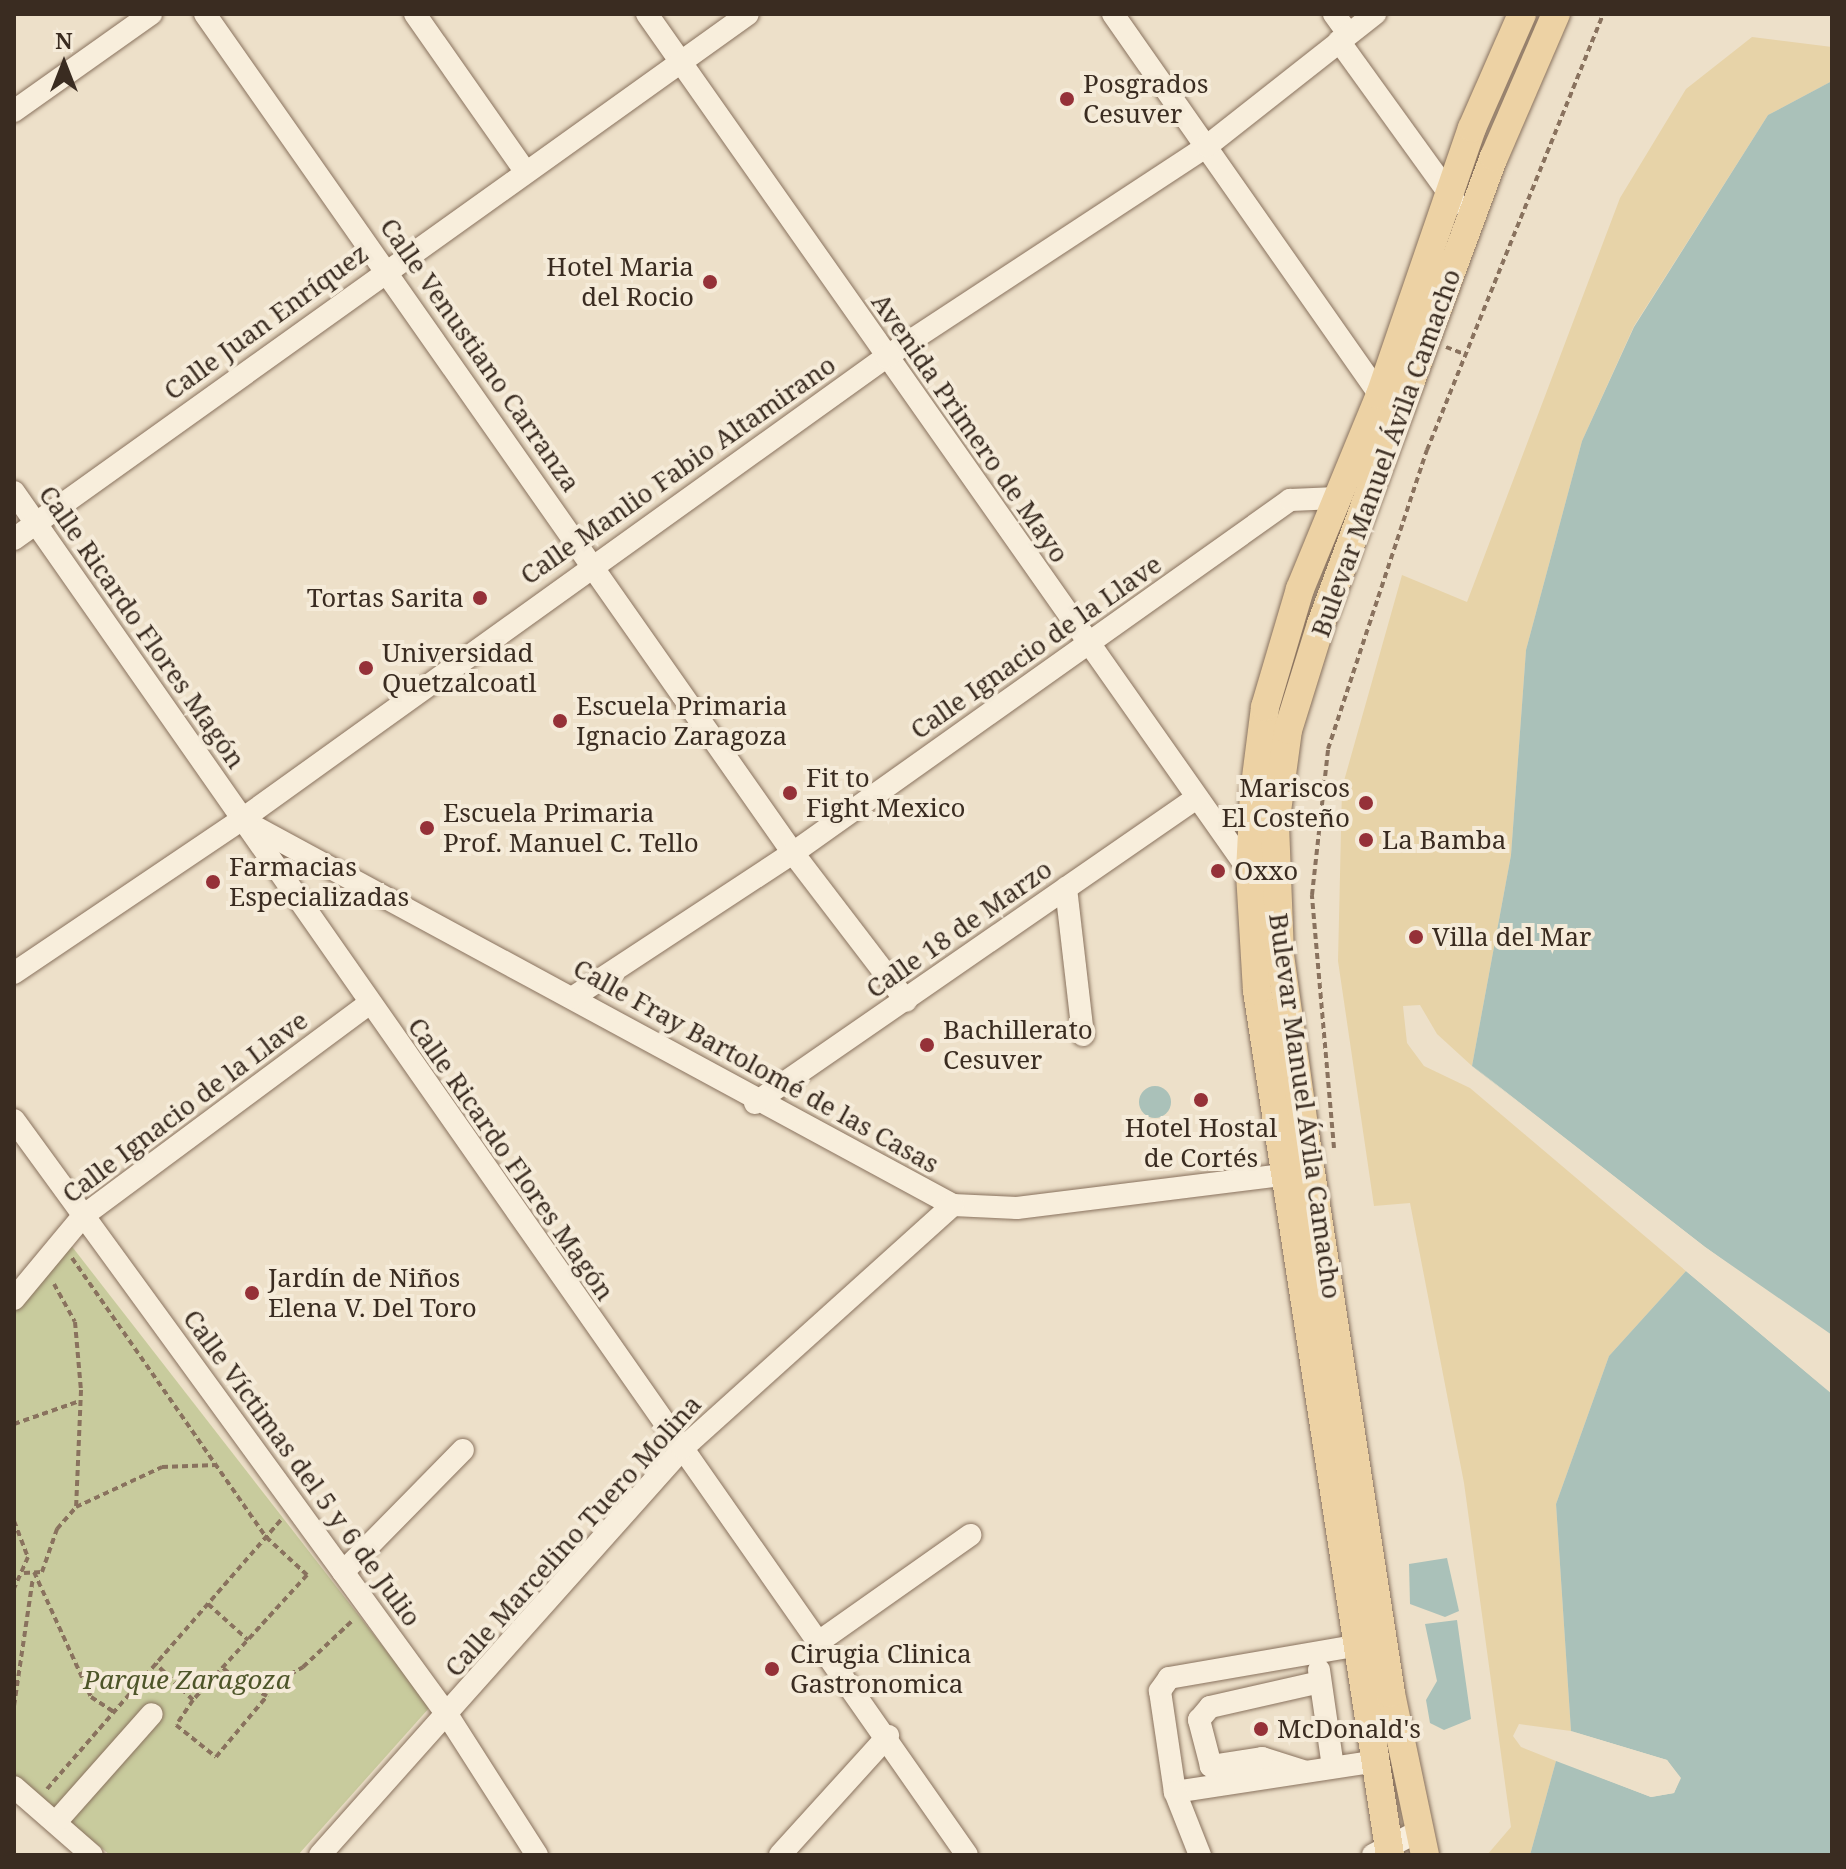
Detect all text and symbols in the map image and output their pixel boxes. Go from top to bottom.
north arrow [24,24,104,104]
text: N [55,25,73,55]
place label: Posgrados Cesuver [1083,68,1208,130]
marker: Posgrados Cesuver [1058,90,1076,108]
street label: Calle Venustiano Carranza [373,212,587,498]
street label: Calle Juan Enríquez [158,238,374,406]
place label: Hotel Maria del Rocio [546,251,694,312]
street label: Bulevar Manuel Ávila Camacho [1305,265,1467,641]
marker: Hotel Maria del Rocio [701,273,719,291]
street label: Avenida Primero de Mayo [865,287,1075,569]
street label: Calle Manlio Fabio Altamirano [514,349,842,591]
street label: Calle Ricardo Flores Magón [32,480,252,774]
street label: Calle Ignacio de la Llave [905,548,1167,746]
place label: Tortas Sarita [307,582,464,614]
marker: Tortas Sarita [471,589,489,607]
place label: Universidad Quetzalcoatl [382,637,536,698]
marker: Universidad Quetzalcoatl [357,659,375,677]
place label: Escuela Primaria Ignacio Zaragoza [576,690,787,752]
marker: Escuela Primaria Ignacio Zaragoza [551,712,569,730]
place label: Fit to Fight Mexico [806,762,966,824]
place label: Mariscos El Costeño [1221,772,1350,834]
marker: Fit to Fight Mexico [781,784,799,802]
marker: Mariscos El Costeño [1357,794,1375,812]
place label: Escuela Primaria Prof. Manuel C. Tello [443,797,699,858]
marker: Escuela Primaria Prof. Manuel C. Tello [418,819,436,837]
place label: La Bamba [1382,824,1506,856]
marker: La Bamba [1357,831,1375,849]
place label: Farmacias Especializadas [229,851,409,912]
street label: Calle 18 de Marzo [860,853,1058,1005]
place label: Oxxo [1234,855,1298,887]
marker: Oxxo [1209,862,1227,880]
marker: Farmacias Especializadas [204,873,222,891]
street label: Bulevar Manuel Ávila Camacho [1262,911,1348,1301]
place label: Villa del Mar [1432,921,1591,953]
marker: Villa del Mar [1407,928,1425,946]
street label: Calle Fray Bartolomé de las Casas [568,952,944,1180]
street label: Calle Ignacio de la Llave [56,1005,314,1209]
street label: Calle Ricardo Flores Magón [401,1012,621,1306]
place label: Bachillerato Cesuver [943,1014,1093,1076]
marker: Bachillerato Cesuver [918,1036,936,1054]
marker: Hotel Hostal de Cortés [1192,1091,1210,1109]
place label: Hotel Hostal de Cortés [1125,1112,1277,1174]
place label: Jardín de Niños Elena V. Del Toro [268,1262,477,1324]
marker: Jardín de Niños Elena V. Del Toro [243,1284,261,1302]
street label: Calle Víctimas del 5 y 6 de Julio [177,1304,427,1632]
street label: Calle Marcelino Tuero Molina [438,1389,708,1683]
place label: Cirugia Clinica Gastronomica [790,1638,972,1700]
marker: Cirugia Clinica Gastronomica [761,1658,783,1680]
park label: Parque Zaragoza [83,1664,291,1696]
place label: McDonald's [1277,1713,1421,1745]
marker: McDonald's [1252,1720,1270,1738]

